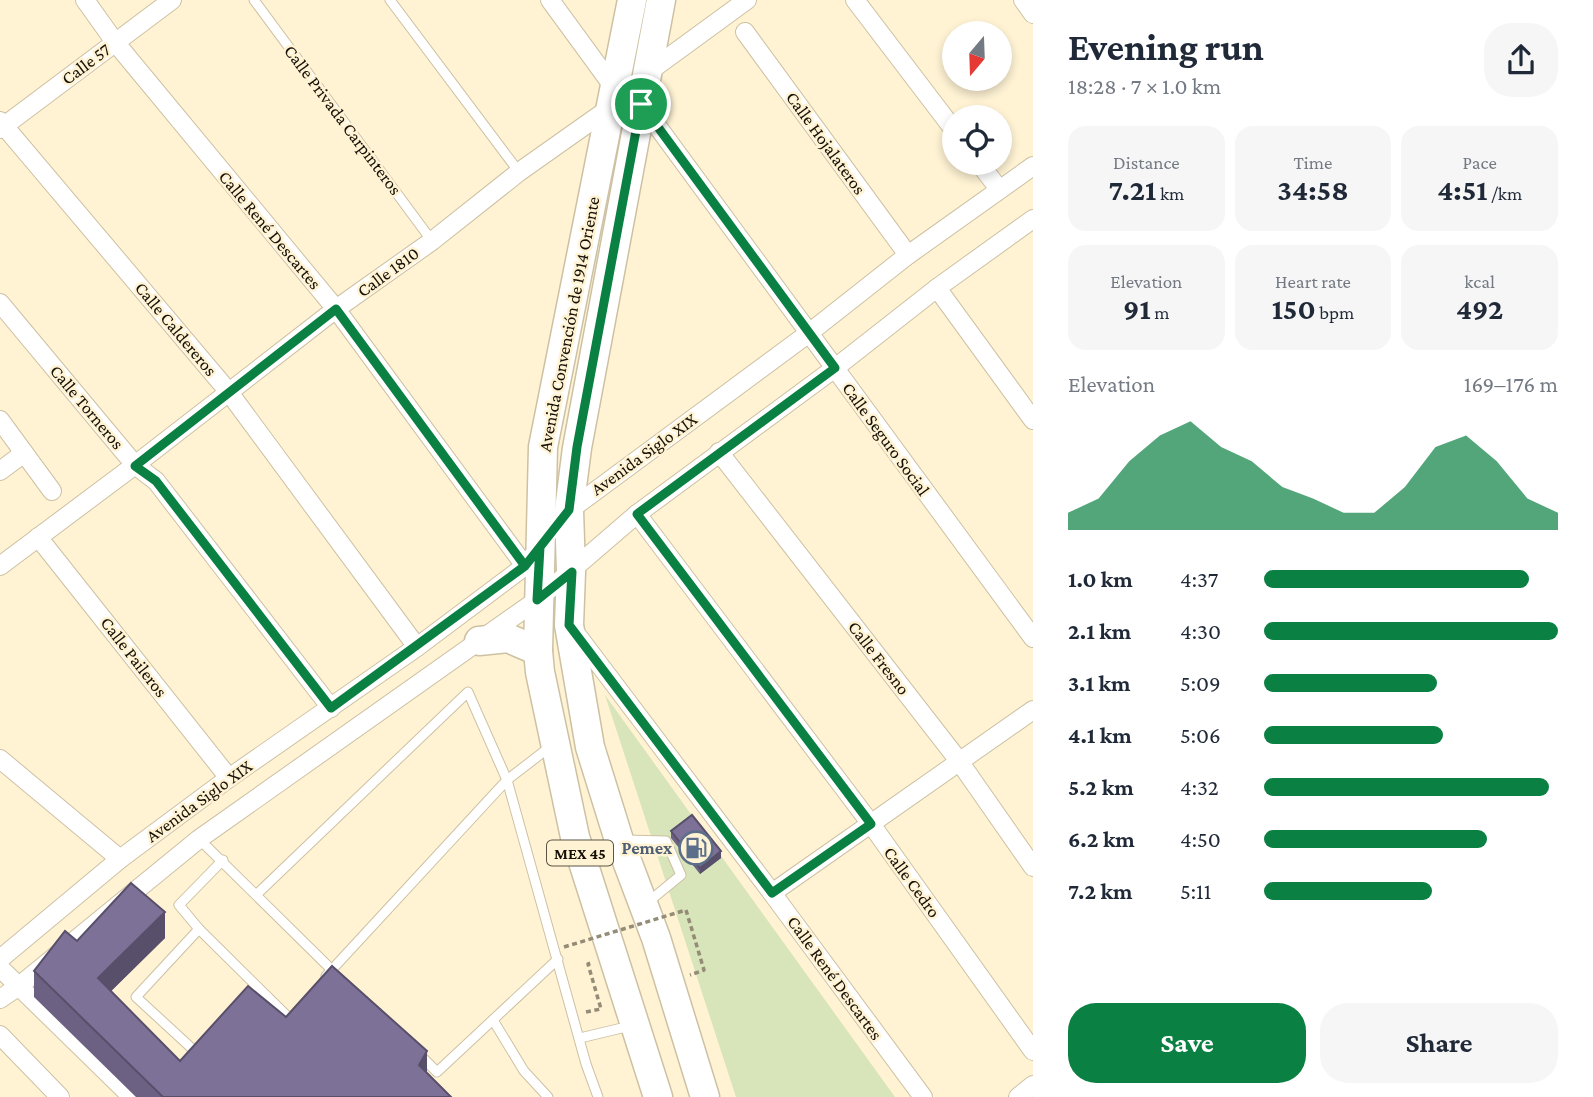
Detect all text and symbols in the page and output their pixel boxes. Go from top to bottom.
north arrow [942,21,1012,91]
map controls [942,21,1012,175]
button: share [1484,23,1558,97]
text: Evening run [1068,26,1264,68]
street label: Calle 57 [58,39,114,89]
street label: Calle Privada Carpinteros [280,41,406,199]
text: 18:28 · 7 × 1.0 km [1068,73,1221,99]
pin [611,74,671,134]
icon: arrive [622,85,660,123]
street label: Calle Hojalateros [781,88,870,199]
button: locate [942,105,1012,175]
text: Distance [1113,152,1180,173]
text: Time [1294,152,1332,173]
text: Pace [1463,152,1497,173]
street label: Calle René Descartes [215,167,325,293]
text: 7.21 [1108,173,1156,206]
text: 34:58 [1277,173,1349,206]
text: 4:51 [1437,173,1487,206]
text: km [1156,183,1184,204]
text: /km [1487,183,1522,204]
street label: Avenida Convención de 1914 Oriente [534,195,604,453]
street label: Calle 1810 [353,243,423,301]
text: Elevation [1110,271,1182,292]
text: Heart rate [1275,271,1351,292]
text: kcal [1464,271,1495,292]
street label: Calle Caldereros [131,278,221,380]
text: 91 [1123,292,1151,325]
text: 150 [1272,292,1316,325]
text: 492 [1456,292,1503,325]
text: m [1151,302,1170,323]
text: bpm [1316,302,1354,323]
street label: Calle Torneros [46,361,128,453]
text: Elevation [1068,371,1155,397]
text: 169–176 m [1464,371,1558,397]
street label: Calle Seguro Social [838,378,934,500]
street label: Avenida Siglo XIX [587,408,702,499]
text: 1.0 km [1068,566,1133,592]
text: 4:37 [1180,566,1218,592]
street label: Calle Paileros [97,613,171,701]
street label: Calle Fresno [844,617,914,699]
text: 2.1 km [1068,618,1131,644]
text: 4:30 [1180,618,1221,644]
text: 3.1 km [1068,670,1131,696]
text: 5:09 [1180,670,1221,696]
text: 4.1 km [1068,722,1132,748]
text: 5:06 [1180,722,1221,748]
street label: Avenida Siglo XIX [142,755,257,846]
text: 5.2 km [1068,774,1134,800]
text: 4:32 [1180,774,1219,800]
text: 6.2 km [1068,826,1135,852]
text: 4:50 [1180,826,1221,852]
fuel station icon: Pemex [677,829,715,867]
place label: Pemex [622,838,673,858]
road number: MEX 45 [547,840,613,866]
street label: Calle Cedro [880,843,944,921]
text: 7.2 km [1068,878,1133,904]
text: 5:11 [1180,878,1211,904]
street label: Calle René Descartes [783,912,887,1044]
button: Save [1068,1003,1306,1083]
button: Share [1320,1003,1558,1083]

